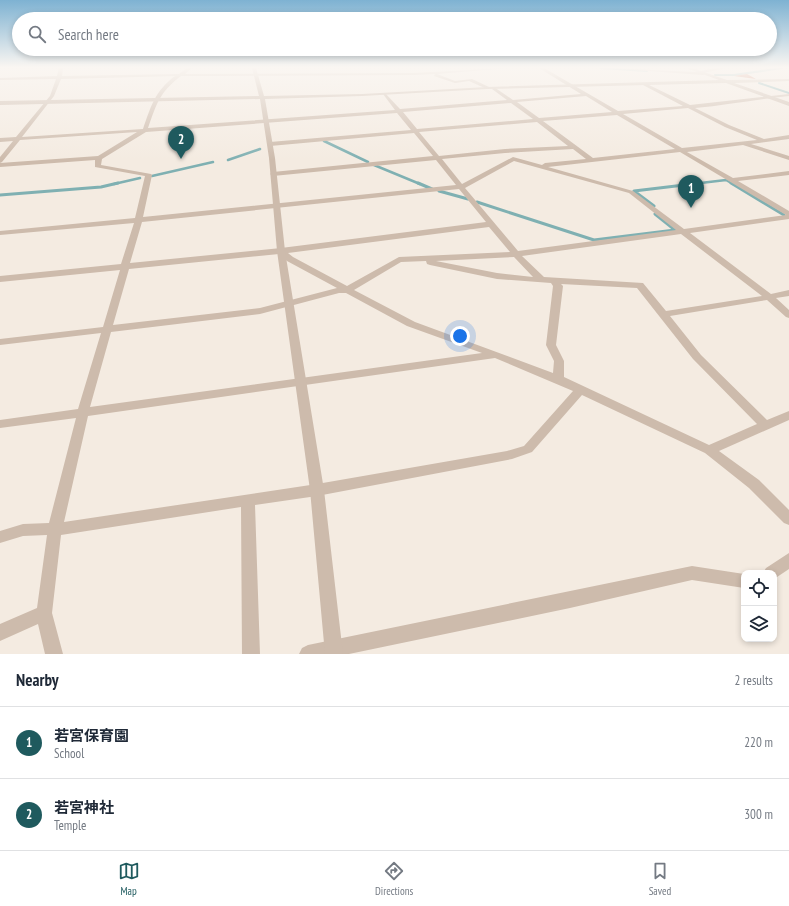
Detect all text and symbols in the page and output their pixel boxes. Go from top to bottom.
search box [12,12,777,56]
icon: search [26,23,48,45]
text: Search here [58,25,119,44]
pin: 2 [168,126,194,159]
pin: 1 [678,175,704,208]
your location [450,326,470,346]
map controls [741,570,777,642]
button: locate [741,570,777,606]
button: layers [741,606,777,642]
text: Nearby [16,669,59,691]
text: 2 results [734,672,773,689]
text: 若宮保育園 [54,726,129,745]
text: 1 [26,734,32,751]
text: 220 m [744,734,773,751]
text: School [54,745,84,762]
text: 若宮神社 [54,798,114,817]
text: 2 [26,806,32,823]
text: 300 m [744,806,773,823]
text: Temple [54,817,86,834]
tab: Map [118,860,140,898]
tab: Directions [375,860,413,898]
tab: Saved [649,860,671,898]

